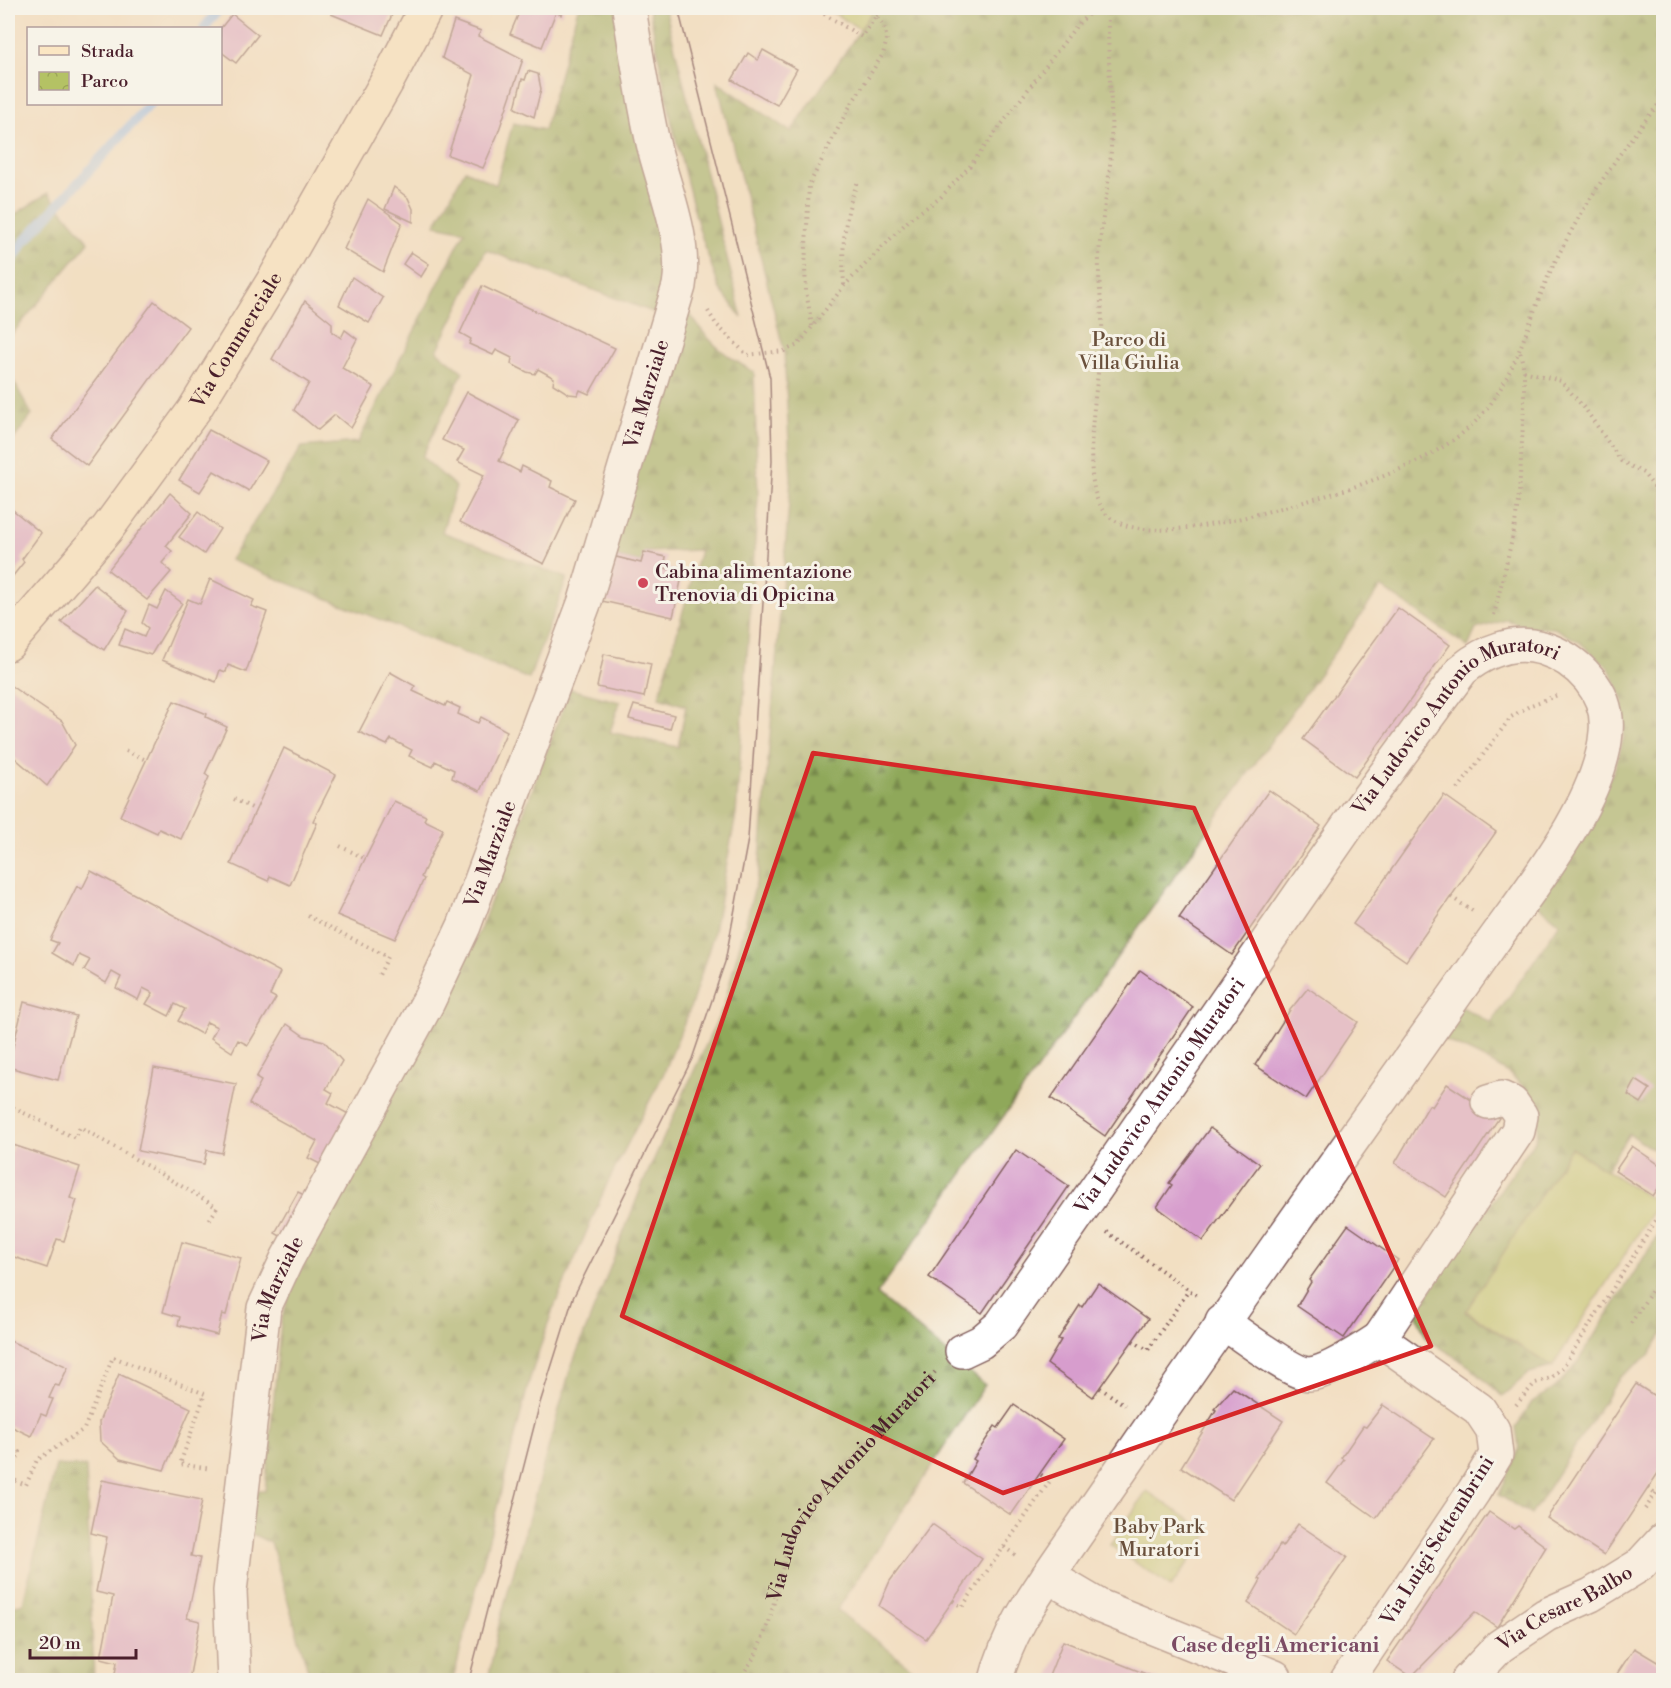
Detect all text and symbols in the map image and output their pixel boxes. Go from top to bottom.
legend [27,27,222,105]
text: Strada [81,40,135,63]
text: Parco [81,70,128,93]
street label: Via Commerciale [185,267,288,414]
park label: Parco di Villa Giulia [1077,328,1180,376]
street label: Via Marziale [618,337,675,453]
place label: Cabina alimentazione Trenovia di Opicina [655,560,852,608]
marker: Cabina alimentazione Trenovia di Opicina [636,576,650,590]
street label: Via Ludovico Antonio Muratori [1346,633,1565,821]
street label: Via Marziale [459,797,522,912]
street label: Via Ludovico Antonio Muratori [1069,973,1251,1220]
street label: Via Marziale [247,1232,310,1345]
street label: Via Ludovico Antonio Muratori [762,1366,941,1605]
street label: Via Luigi Settembrini [1375,1451,1500,1631]
park label: Baby Park Muratori [1113,1515,1206,1563]
street label: Via Cesare Balbo [1492,1560,1637,1657]
scale bar [30,1622,136,1660]
text: 20 m [39,1632,81,1655]
district label: Case degli Americani [1171,1633,1379,1659]

